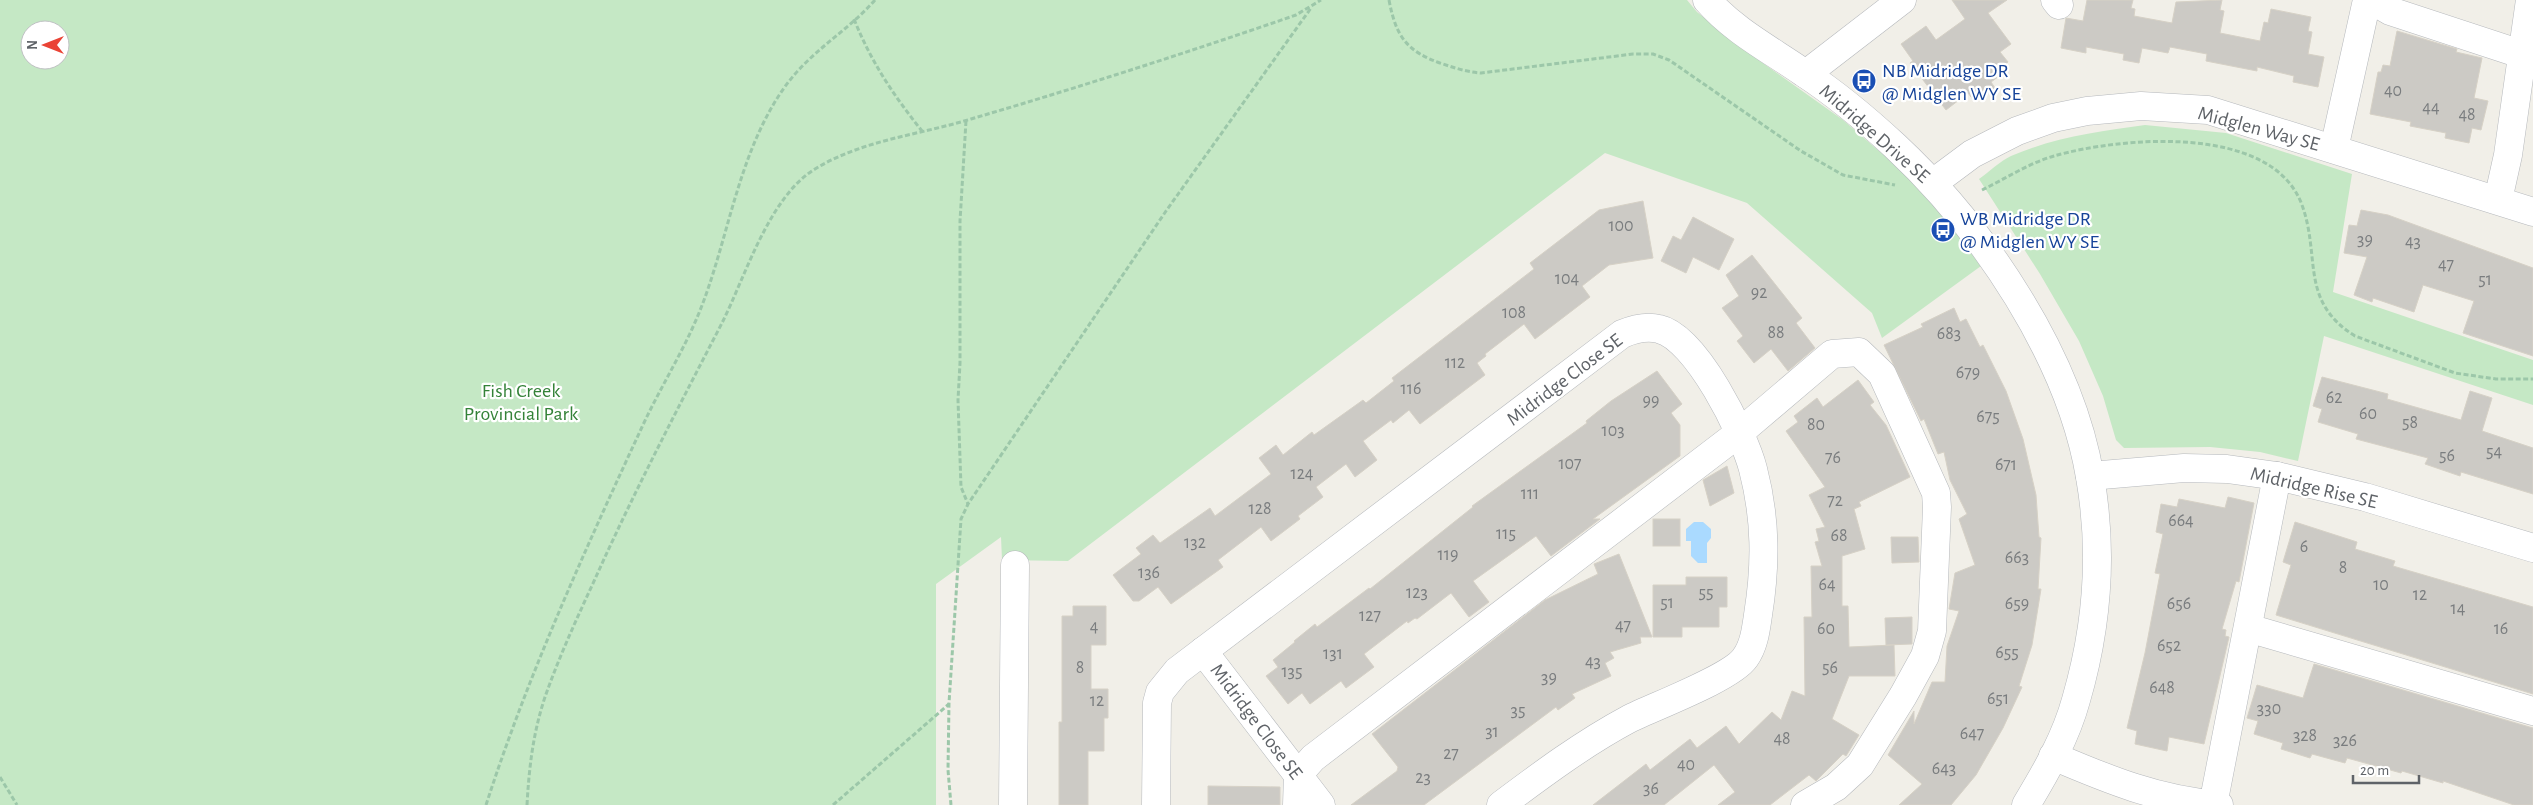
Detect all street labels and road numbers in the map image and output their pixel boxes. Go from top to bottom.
street label: Midridge Drive SE [1815,81,1934,187]
street label: Midglen Way SE [2196,103,2322,155]
street label: Midridge Close SE [1503,330,1626,430]
street label: Midridge Rise SE [2248,464,2380,512]
street label: Midridge Close SE [1206,660,1306,783]

